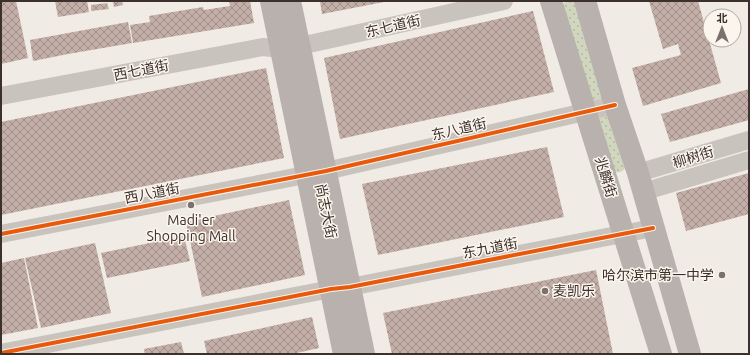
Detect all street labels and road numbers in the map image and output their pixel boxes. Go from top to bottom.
street label: 东七道街 [364,12,422,40]
street label: 西七道街 [112,57,170,83]
street label: 东八道街 [430,115,488,143]
street label: 柳树街 [671,143,715,171]
street label: 兆麟街 [592,155,620,199]
street label: 西八道街 [123,180,181,206]
street label: 尚志大街 [312,182,340,240]
street label: 东九道街 [461,235,519,261]

